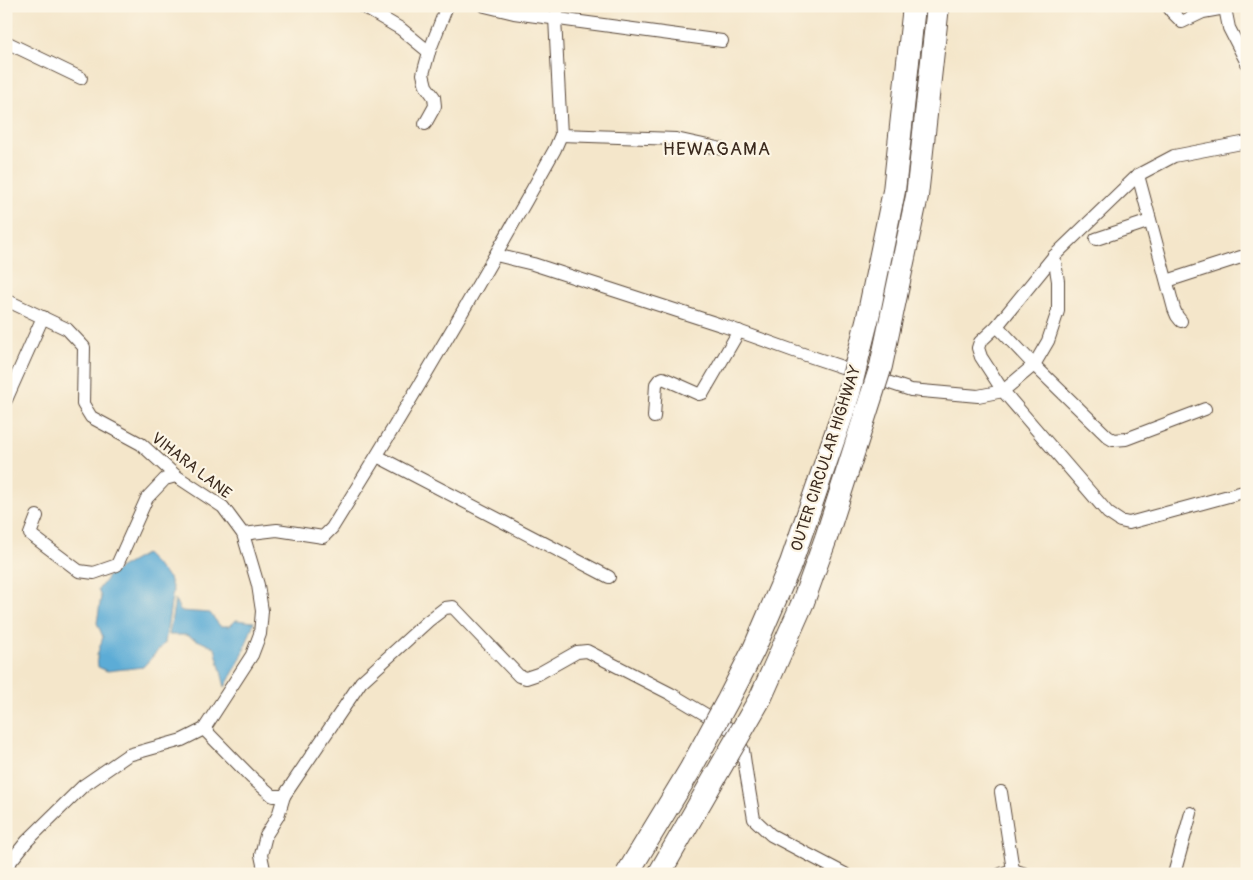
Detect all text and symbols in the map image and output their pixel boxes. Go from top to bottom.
district label: HEWAGAMA [663,137,771,161]
street label: OUTER CIRCULAR HIGHWAY [786,363,865,554]
street label: VIHARA LANE [147,428,235,503]

